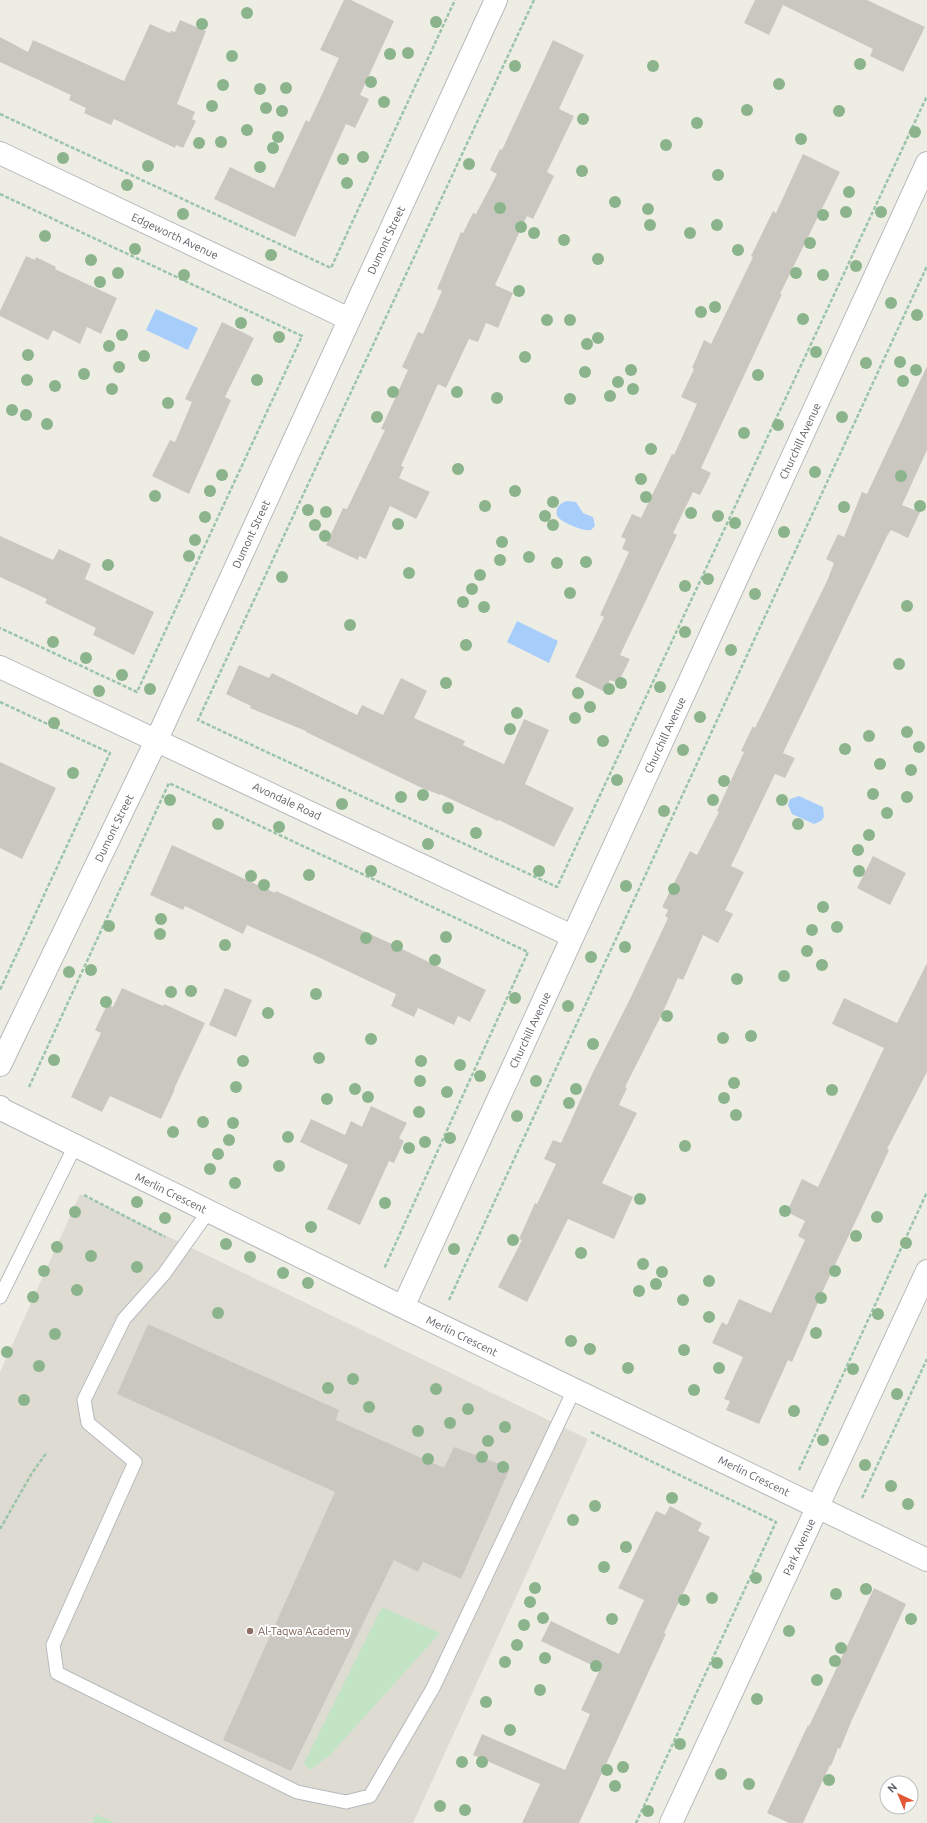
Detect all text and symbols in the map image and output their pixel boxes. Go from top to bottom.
street label: Dumont Street [365,203,407,276]
street label: Edgeworth Avenue [130,211,220,261]
street label: Churchill Avenue [777,401,823,481]
street label: Dumont Street [230,497,272,570]
street label: Churchill Avenue [642,695,688,775]
street label: Avondale Road [251,780,323,822]
street label: Dumont Street [92,792,136,864]
street label: Churchill Avenue [507,990,553,1070]
street label: Merlin Crescent [133,1171,209,1216]
street label: Merlin Crescent [424,1314,500,1359]
street label: Merlin Crescent [716,1454,792,1499]
street label: Park Avenue [781,1517,817,1577]
place label: Al-Taqwa Academy [258,1625,351,1637]
marker: Al-Taqwa Academy [245,1626,255,1636]
north arrow [879,1775,919,1815]
text: N [885,1781,899,1795]

